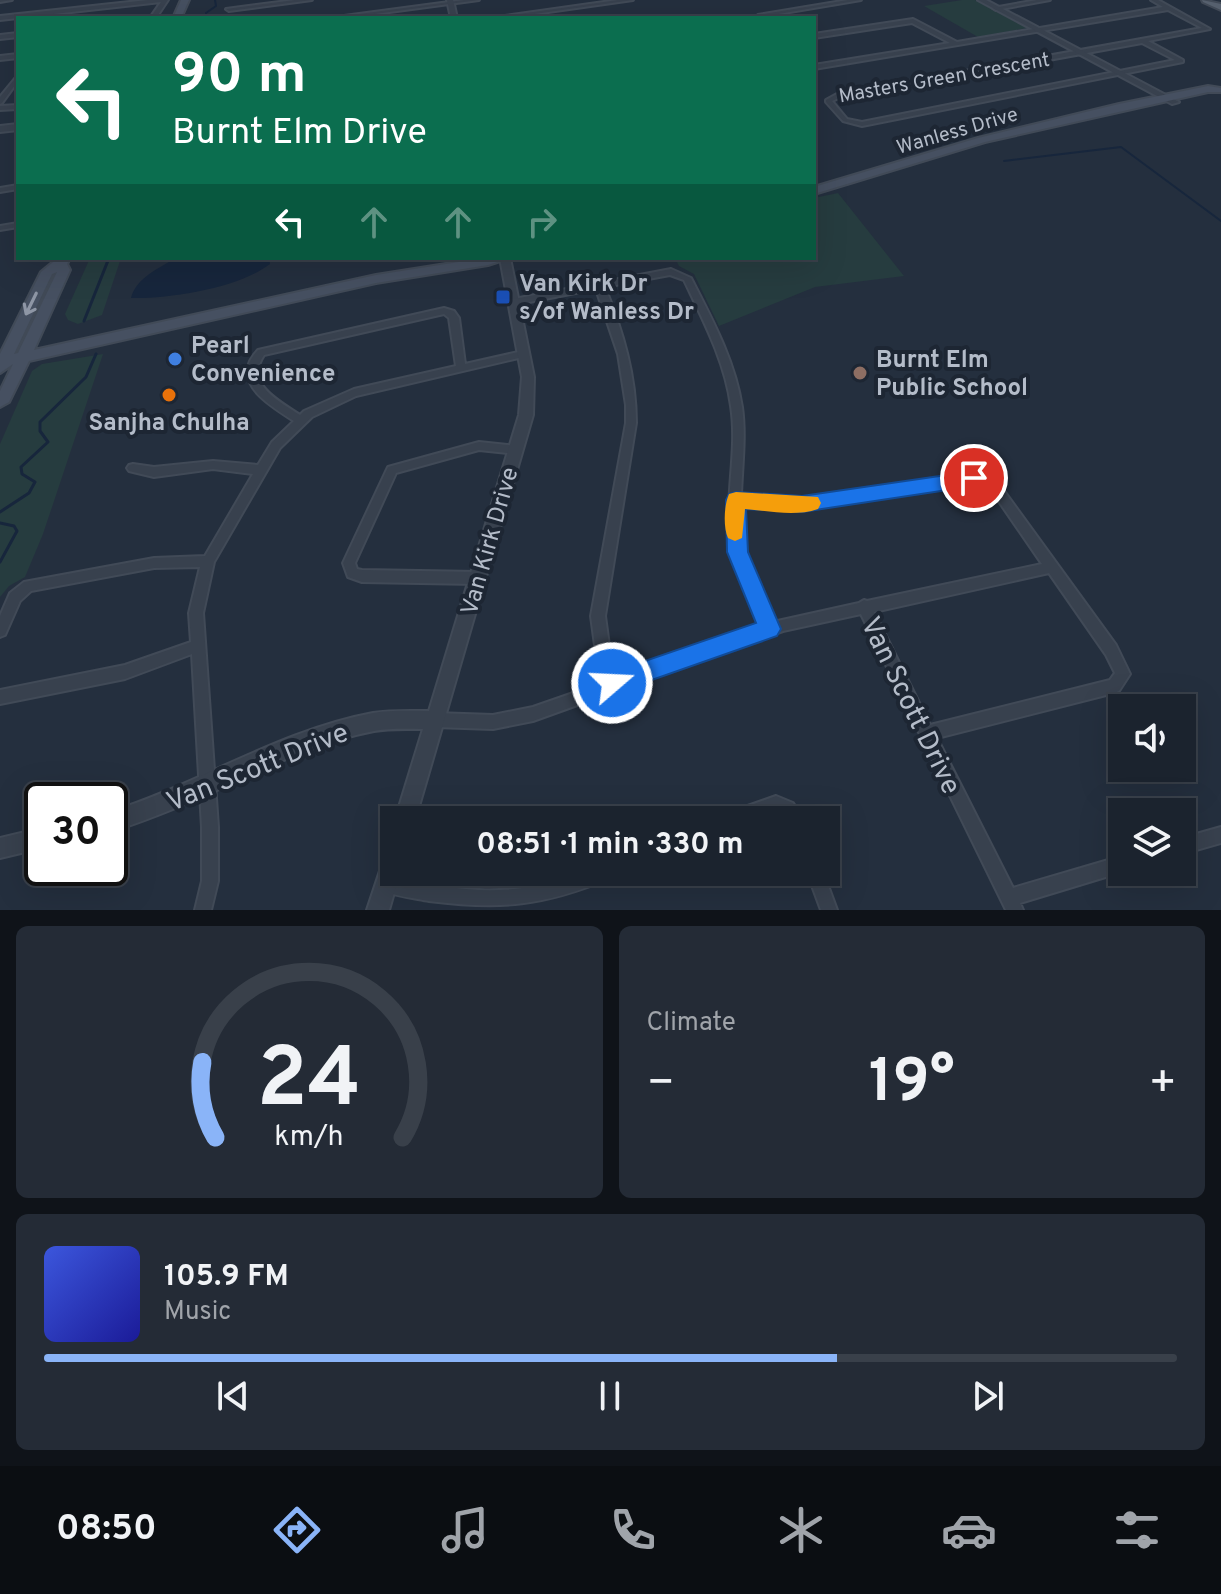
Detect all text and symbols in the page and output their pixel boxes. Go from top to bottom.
text: 90 m [172,42,307,112]
icon: left [40,48,144,152]
street label: Masters Green Crescent [837,48,1052,110]
street label: Wanless Drive [894,102,1021,162]
text: Burnt Elm Drive [172,111,427,157]
icon: left [268,200,312,244]
icon: ahead [352,200,396,244]
icon: ahead [436,200,480,244]
icon: right [520,200,564,244]
place label: Van Kirk Dr s/of Wanless Dr [519,270,694,328]
marker: Van Kirk Dr s/of Wanless Dr [494,288,512,306]
one-way arrow [23,291,39,315]
place label: Pearl Convenience [191,332,335,390]
place label: Burnt Elm Public School [876,346,1028,404]
marker: Pearl Convenience [166,350,184,368]
marker: Burnt Elm Public School [851,364,869,382]
marker: Sanjha Chulha [160,386,178,404]
place label: Sanjha Chulha [88,409,250,439]
pin [940,444,1008,512]
icon: arrive [952,456,996,500]
street label: Van Kirk Drive [455,464,526,619]
street label: Van Scott Drive [851,612,968,801]
position arrow [570,641,654,725]
map controls [1108,694,1196,886]
button: sound [1108,694,1196,782]
street label: Van Scott Drive [162,716,354,822]
speed limit sign: 30 [24,782,128,886]
button: layers [1108,798,1196,886]
text: 08:51 · 1 min · 330 m [476,827,744,864]
text: Climate [647,1007,736,1040]
text: 24 [257,1031,361,1136]
text: 19° [869,1047,955,1123]
text: − [647,1057,675,1113]
text: + [1149,1057,1177,1113]
text: km/h [275,1120,344,1156]
text: 105.9 FM [164,1259,289,1296]
text: Music [164,1296,231,1329]
icon: previous [211,1374,255,1418]
icon: pause [588,1374,632,1418]
icon: next [966,1374,1010,1418]
icon: directions [269,1502,325,1558]
icon: music [437,1502,493,1558]
icon: phone [605,1502,661,1558]
icon: climate [773,1502,829,1558]
icon: car [941,1502,997,1558]
icon: filters [1109,1502,1165,1558]
text: 08:50 [56,1507,157,1553]

